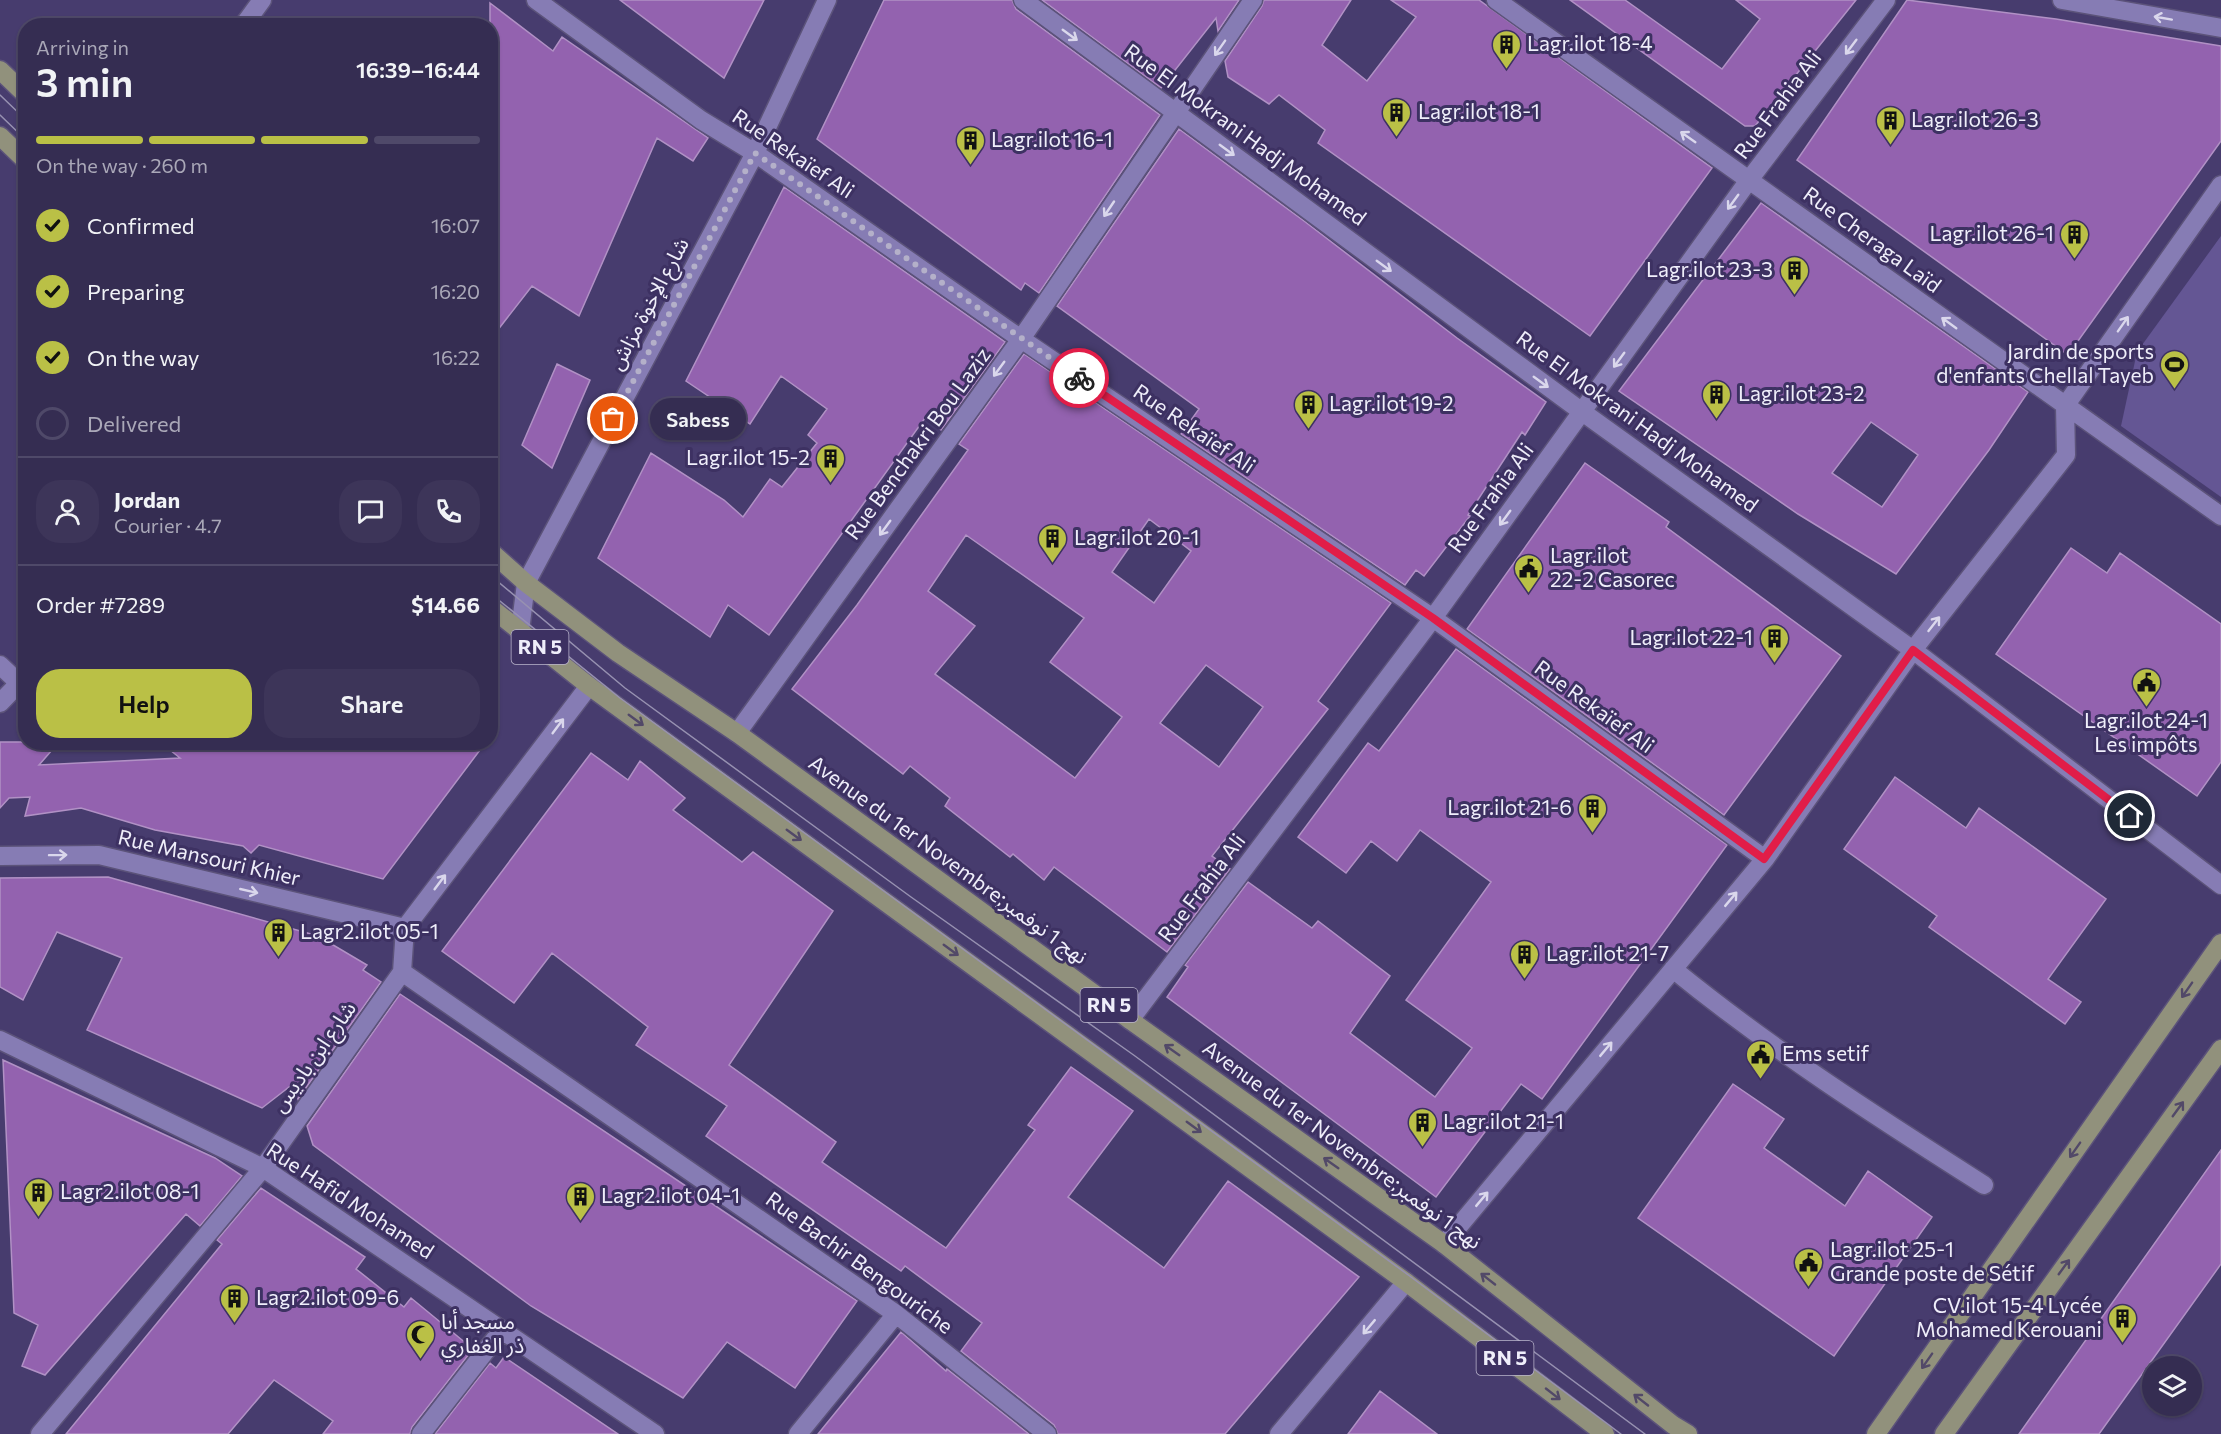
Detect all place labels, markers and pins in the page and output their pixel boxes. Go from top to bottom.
building icon: Lagr.ilot 18-4 [1490,28,1522,70]
place label: Lagr.ilot 18-4 [1527,30,1653,55]
building icon: Lagr.ilot 18-1 [1381,96,1413,138]
place label: Lagr.ilot 18-1 [1418,98,1540,123]
building icon: Lagr.ilot 26-3 [1874,104,1906,146]
place label: Lagr.ilot 26-3 [1911,106,2039,131]
building icon: Lagr.ilot 16-1 [954,124,986,166]
place label: Lagr.ilot 16-1 [991,126,1113,151]
building icon: Lagr.ilot 26-1 [2059,218,2091,260]
place label: Lagr.ilot 26-1 [1929,220,2054,245]
building icon: Lagr.ilot 23-3 [1778,254,1810,296]
place label: Lagr.ilot 23-3 [1646,256,1773,281]
place label: Jardin de sports d'enfants Chellal Tayeb [1936,338,2154,387]
sports icon: Jardin de sports d'enfants Chellal Tayeb [2159,348,2191,390]
building icon: Lagr.ilot 23-2 [1701,378,1733,420]
place label: Lagr.ilot 23-2 [1738,380,1865,405]
building icon: Lagr.ilot 19-2 [1292,388,1324,430]
place label: Lagr.ilot 19-2 [1329,390,1454,415]
pin [587,393,638,444]
callout: Sabess [649,398,745,440]
building icon: Lagr.ilot 15-2 [815,442,847,484]
place label: Lagr.ilot 15-2 [686,444,810,469]
building icon: Lagr.ilot 20-1 [1037,522,1069,564]
place label: Lagr.ilot 20-1 [1074,524,1200,549]
place label: Lagr.ilot 22-2 Casorec [1550,542,1675,591]
public building icon: Lagr.ilot 22-2 Casorec [1513,552,1545,594]
building icon: Lagr.ilot 22-1 [1758,622,1790,664]
place label: Lagr.ilot 22-1 [1629,624,1753,649]
public building icon: Lagr.ilot 24-1 Les impôts [2130,666,2162,708]
place label: Lagr.ilot 24-1 Les impôts [2084,707,2208,756]
pin [2104,790,2155,841]
building icon: Lagr.ilot 21-6 [1577,792,1609,834]
place label: Lagr.ilot 21-6 [1447,794,1572,819]
building icon: Lagr2.ilot 05-1 [263,916,295,958]
place label: Lagr2.ilot 05-1 [300,918,439,943]
building icon: Lagr.ilot 21-7 [1509,938,1541,980]
place label: Lagr.ilot 21-7 [1546,940,1669,965]
public building icon: Ems setif [1745,1038,1777,1080]
place label: Ems setif [1782,1040,1870,1065]
building icon: Lagr.ilot 21-1 [1406,1106,1438,1148]
place label: Lagr.ilot 21-1 [1443,1108,1564,1133]
building icon: Lagr2.ilot 08-1 [23,1176,55,1218]
place label: Lagr2.ilot 08-1 [60,1178,199,1203]
building icon: Lagr2.ilot 04-1 [564,1180,596,1222]
place label: Lagr2.ilot 04-1 [601,1182,740,1207]
place label: Lagr.ilot 25-1 Grande poste de Sétif [1830,1236,2035,1285]
public building icon: Lagr.ilot 25-1 Grande poste de Sétif [1793,1246,1825,1288]
building icon: Lagr2.ilot 09-6 [219,1282,251,1324]
place label: Lagr2.ilot 09-6 [256,1284,399,1309]
place label: CV.ilot 15-4 Lycée Mohamed Kerouani [1916,1292,2102,1341]
building icon: CV.ilot 15-4 Lycée Mohamed Kerouani [2107,1302,2139,1344]
place label: مسجد أبا ذر الغفاري [441,1308,524,1362]
mosque icon: مسجد أبا ذر الغفاري [404,1318,436,1360]

